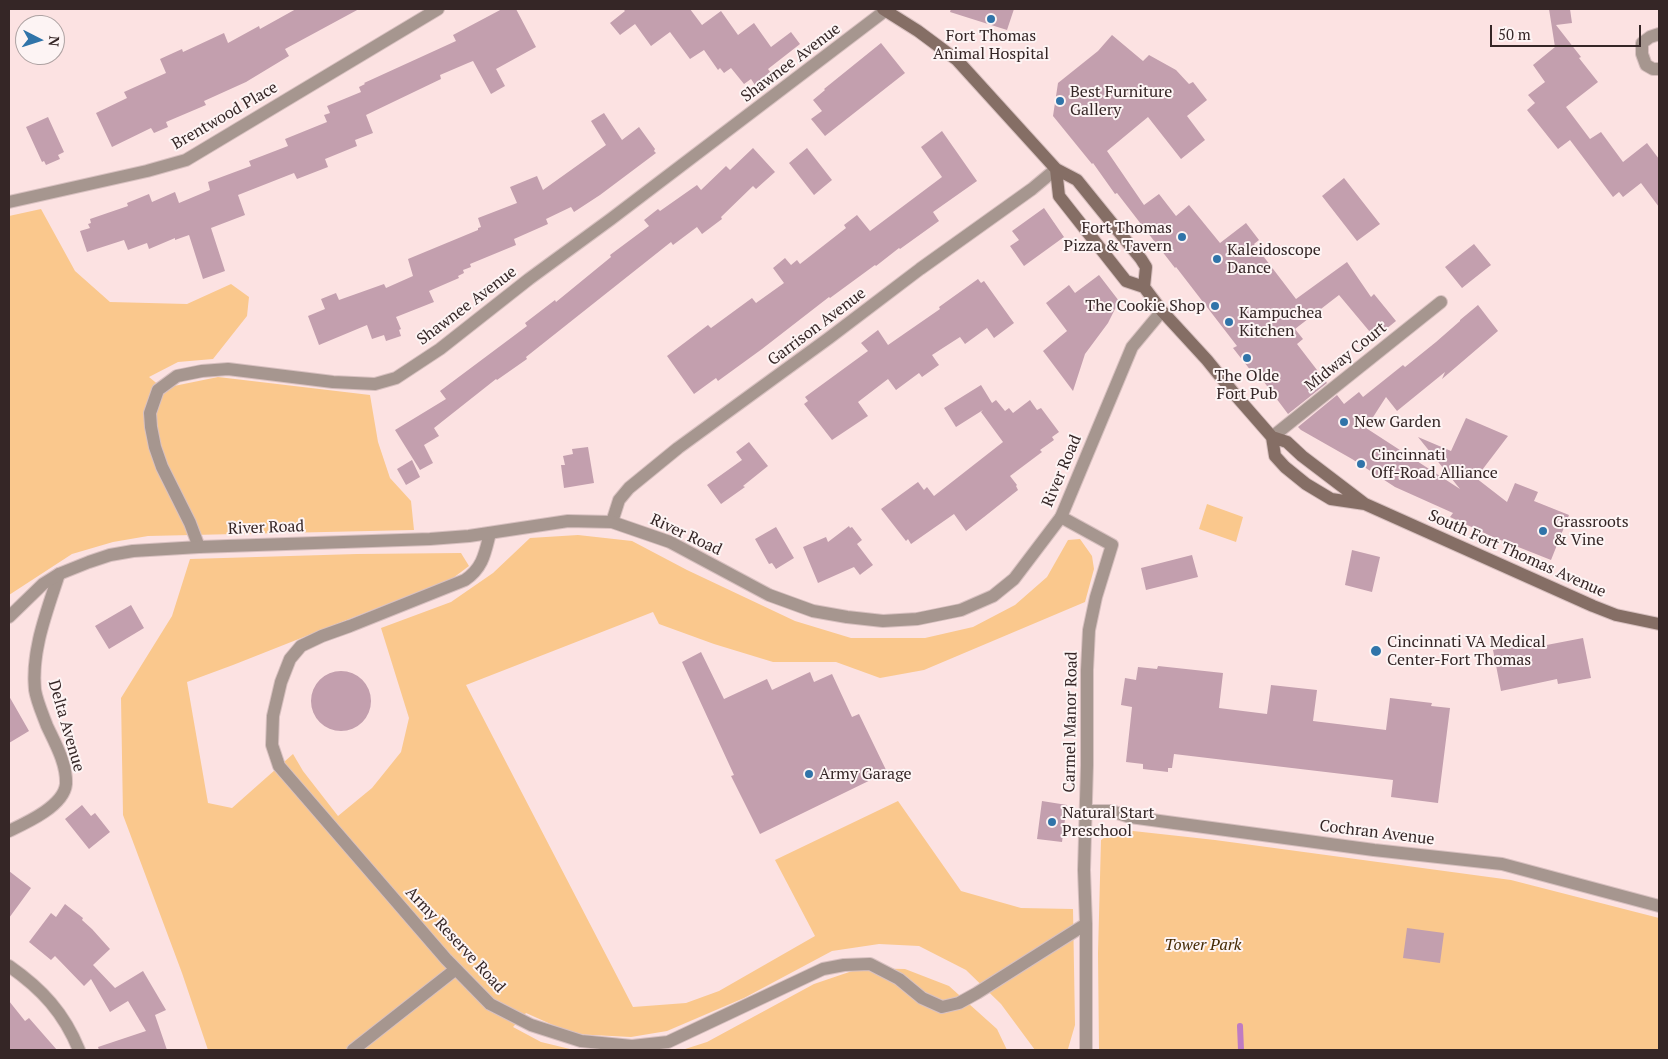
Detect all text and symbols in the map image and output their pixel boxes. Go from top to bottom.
marker: Fort Thomas Animal Hospital [985,13,997,25]
north arrow [15,15,65,65]
scale bar [1493,15,1644,47]
street label: Shawnee Avenue [737,19,845,107]
text: 50 m [1498,24,1531,44]
place label: Fort Thomas Animal Hospital [933,26,1049,64]
text: N [45,35,64,47]
street label: Brentwood Place [169,78,281,154]
place label: Best Furniture Gallery [1070,82,1172,120]
marker: Best Furniture Gallery [1054,95,1066,107]
place label: Fort Thomas Pizza & Tavern [1064,218,1172,256]
marker: Fort Thomas Pizza & Tavern [1176,231,1188,243]
place label: Kaleidoscope Dance [1227,240,1321,278]
marker: Kaleidoscope Dance [1211,253,1223,265]
street label: Shawnee Avenue [413,262,521,350]
street label: Garrison Avenue [764,284,870,370]
place label: The Cookie Shop [1085,296,1205,316]
marker: The Cookie Shop [1209,300,1221,312]
place label: Kampuchea Kitchen [1239,303,1322,341]
marker: Kampuchea Kitchen [1223,316,1235,328]
street label: Midway Court [1301,318,1391,396]
marker: The Olde Fort Pub [1241,352,1253,364]
place label: The Olde Fort Pub [1215,366,1279,404]
place label: New Garden [1354,412,1441,432]
marker: New Garden [1338,416,1350,428]
street label: River Road [1038,432,1086,510]
place label: Cincinnati Off-Road Alliance [1371,445,1498,483]
marker: Cincinnati Off-Road Alliance [1355,458,1367,470]
street label: South Fort Thomas Avenue [1425,506,1609,602]
street label: River Road [647,510,725,560]
place label: Grassroots & Vine [1553,512,1629,550]
street label: River Road [227,517,305,539]
marker: Grassroots & Vine [1537,525,1549,537]
place label: Cincinnati VA Medical Center-Fort Thomas [1387,632,1546,670]
marker: Cincinnati VA Medical Center-Fort Thomas [1369,644,1383,658]
street label: Carmel Manor Road [1060,651,1082,793]
street label: Delta Avenue [44,678,88,774]
place label: Army Garage [819,764,912,784]
marker: Army Garage [803,768,815,780]
place label: Natural Start Preschool [1062,803,1155,841]
marker: Natural Start Preschool [1046,816,1058,828]
street label: Cochran Avenue [1318,816,1436,850]
street label: Army Reserve Road [401,883,509,997]
park label: Tower Park [1164,935,1242,955]

